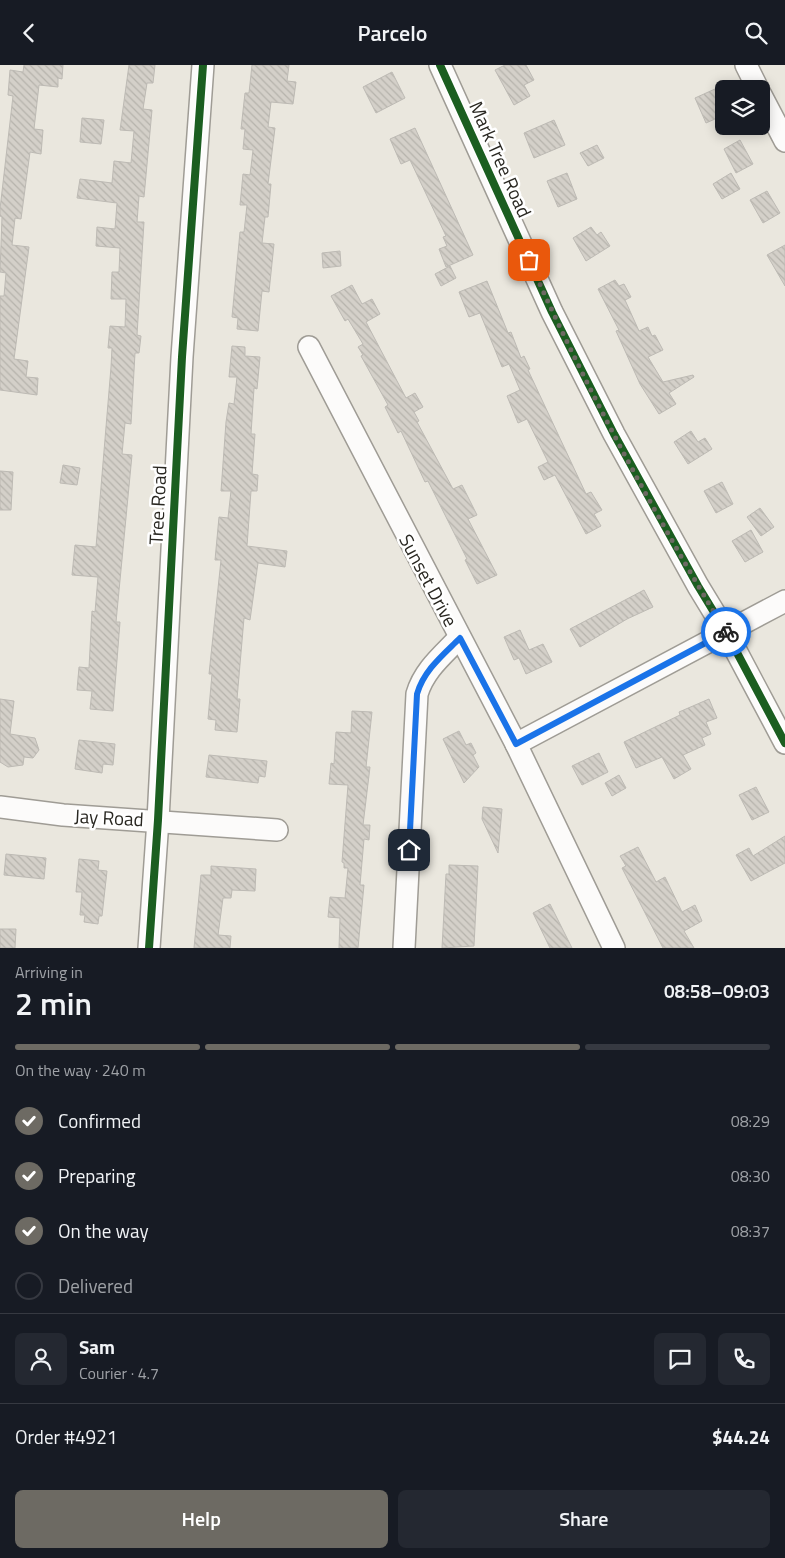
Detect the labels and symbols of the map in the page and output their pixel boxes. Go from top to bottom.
street label: Mark Tree Road [462,96,540,222]
pin [508,239,550,281]
street label: Tree Road [140,465,174,545]
street label: Sunset Drive [392,528,466,632]
courier [701,607,751,657]
street label: Jay Road [74,801,144,833]
pin [388,829,430,871]

